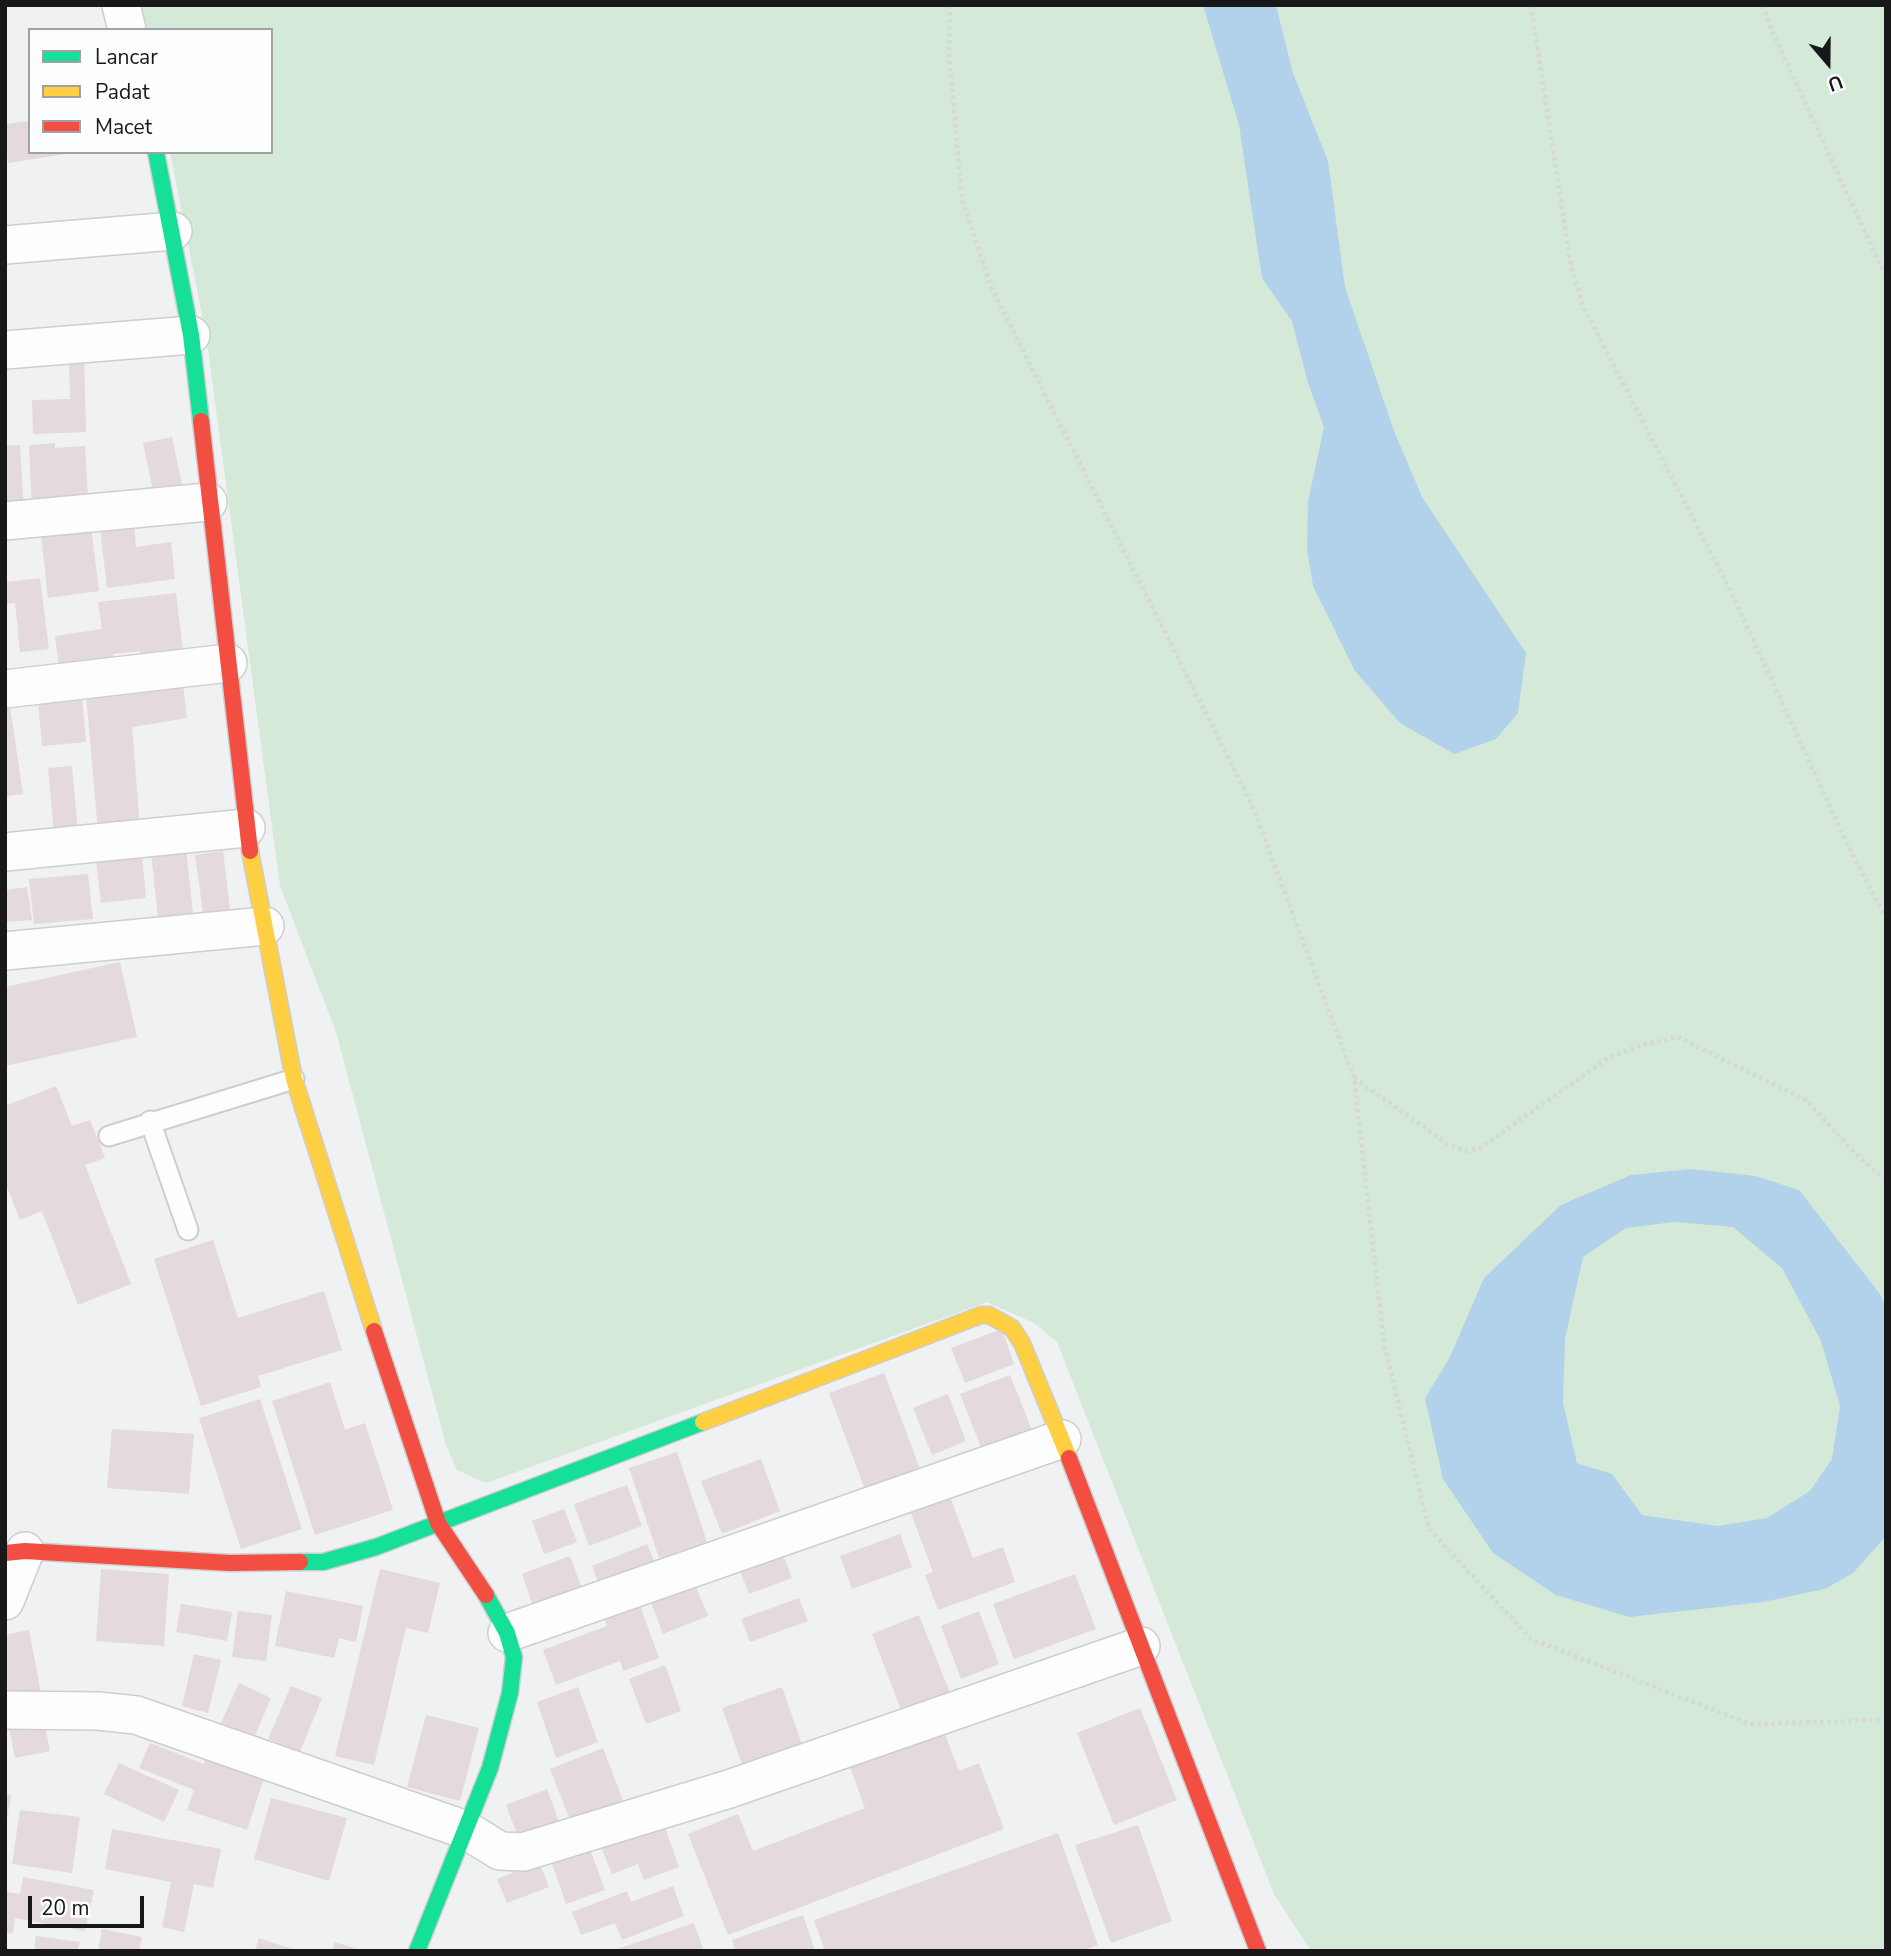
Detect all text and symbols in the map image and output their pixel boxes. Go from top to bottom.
legend [28,28,273,154]
north arrow [1793,28,1863,98]
text: Lancar [95,43,158,71]
text: U [1824,68,1846,97]
text: Padat [95,78,150,106]
text: Macet [95,113,152,141]
scale bar [32,1882,147,1926]
text: 20 m [41,1894,90,1922]

